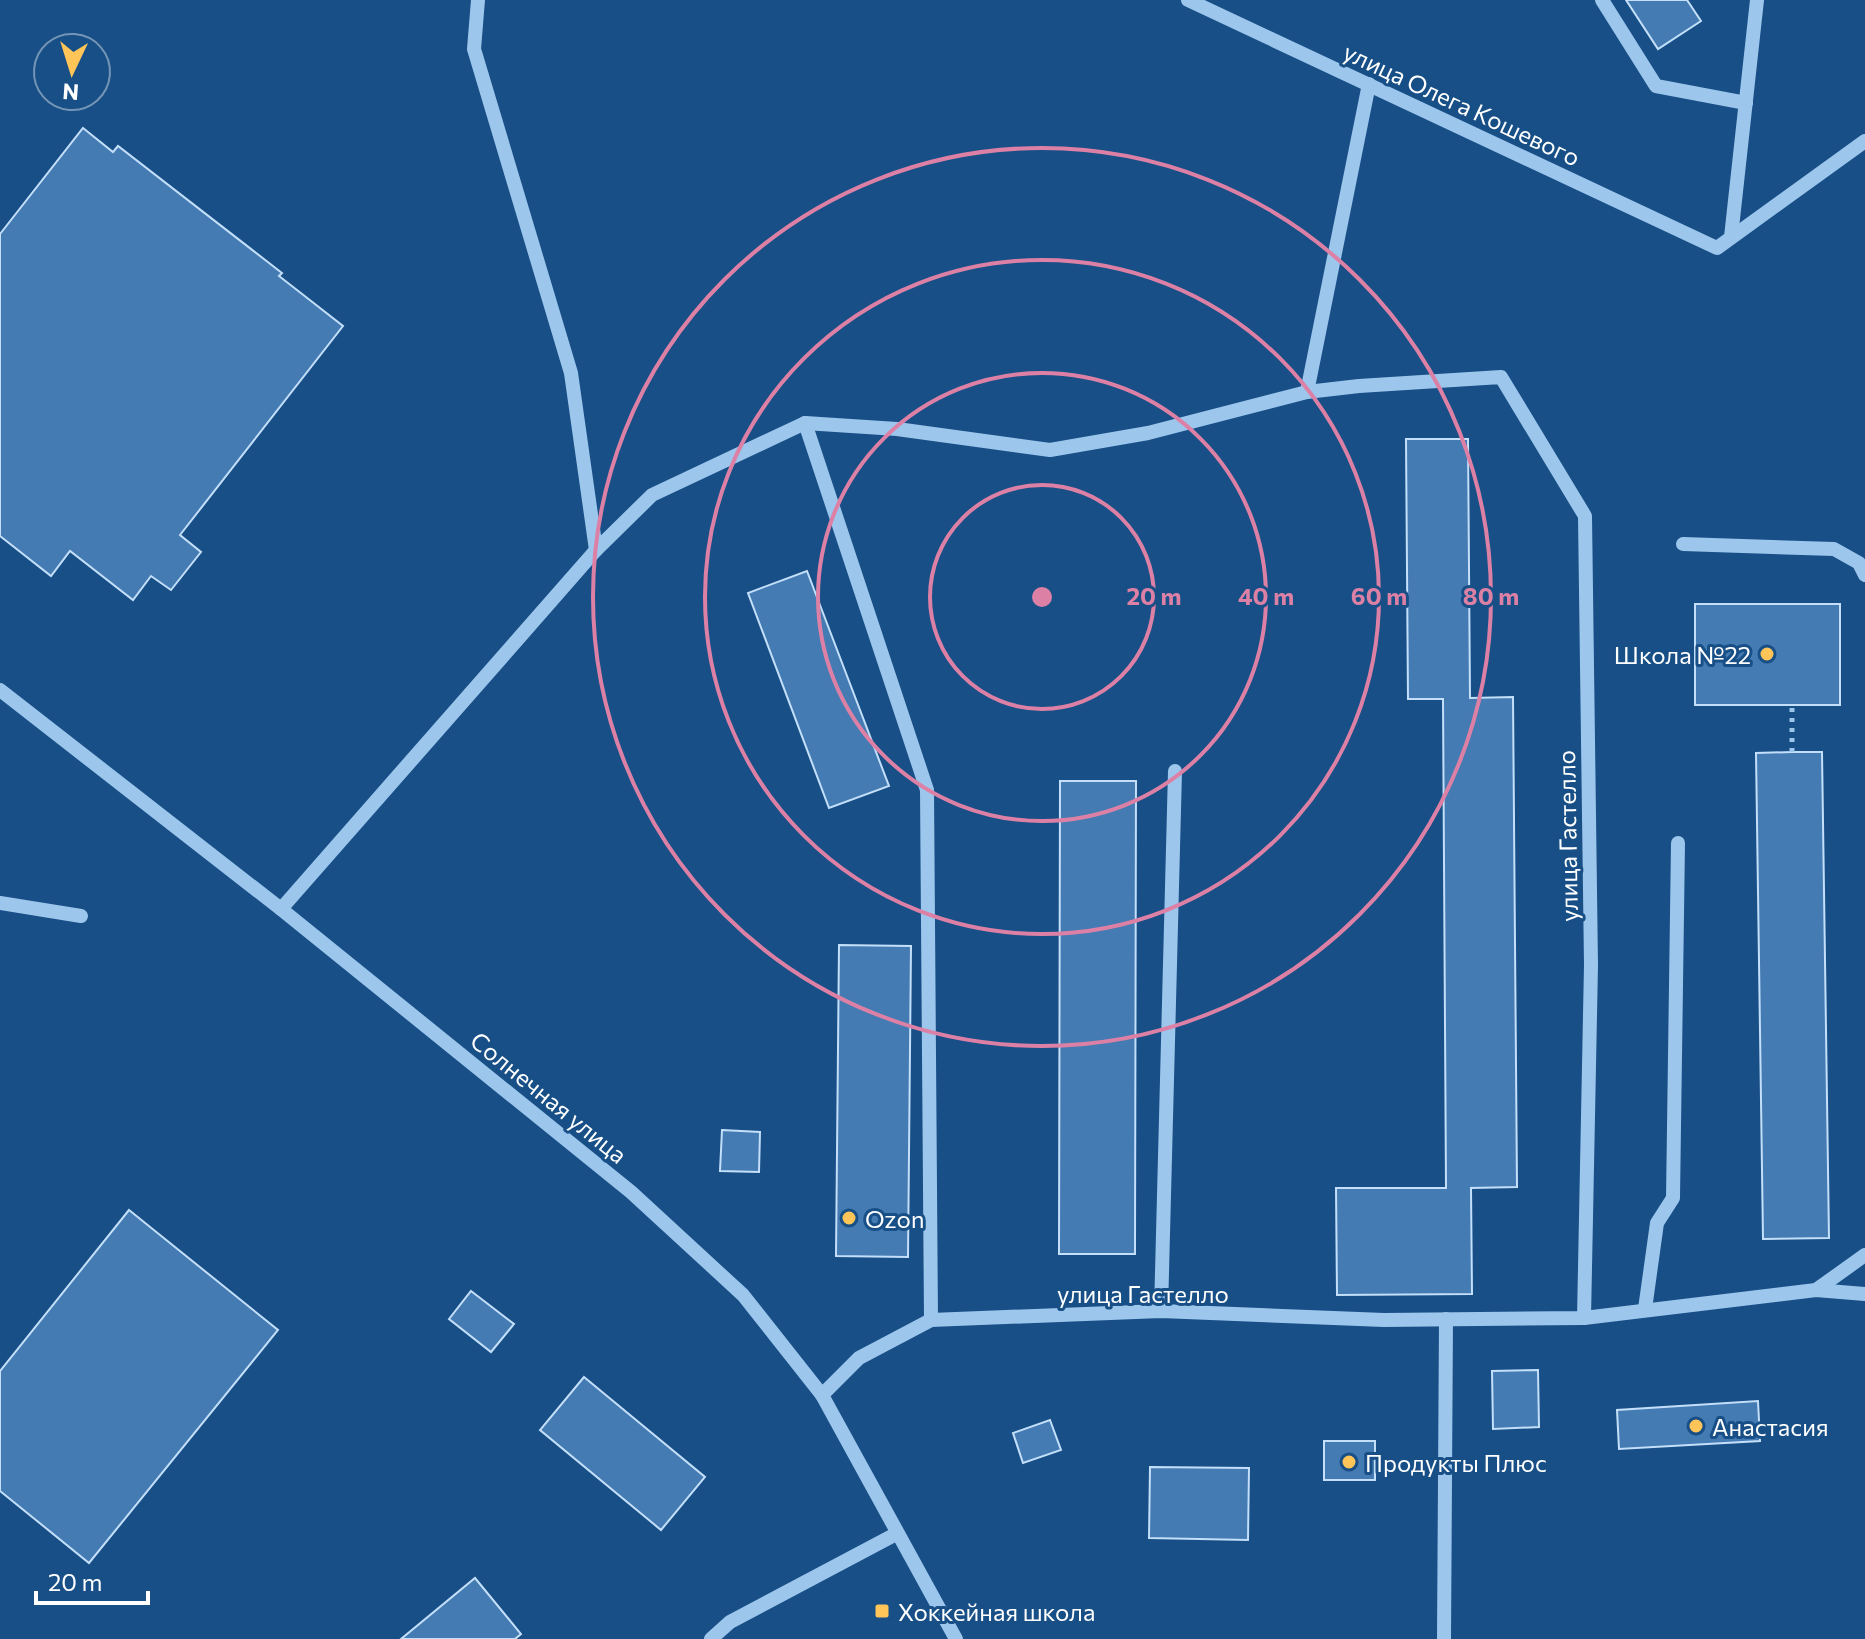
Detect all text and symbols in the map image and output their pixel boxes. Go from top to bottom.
north arrow [32,32,112,112]
street label: улица Олега Кошевого [1339,36,1585,172]
text: N [61,78,80,106]
text: 20 m [1127,581,1181,610]
text: 40 m [1238,581,1294,610]
text: 60 m [1351,581,1407,610]
text: 80 m [1463,581,1519,610]
centre of rings [1028,583,1056,611]
place label: Школа №22 [1614,640,1751,669]
marker: Школа №22 [1758,645,1776,663]
street label: улица Гастелло [1551,750,1583,922]
street label: Солнечная улица [465,1025,633,1169]
place label: Ozon [865,1204,925,1233]
marker: Ozon [840,1209,858,1227]
street label: улица Гастелло [1057,1279,1229,1308]
place label: Анастасия [1712,1412,1829,1441]
marker: Анастасия [1687,1417,1705,1435]
place label: Продукты Плюс [1365,1448,1547,1477]
marker: Продукты Плюс [1340,1453,1358,1471]
scale bar [36,1555,148,1605]
text: 20 m [48,1567,102,1596]
place label: Хоккейная школа [898,1597,1095,1626]
marker: Хоккейная школа [873,1602,891,1620]

